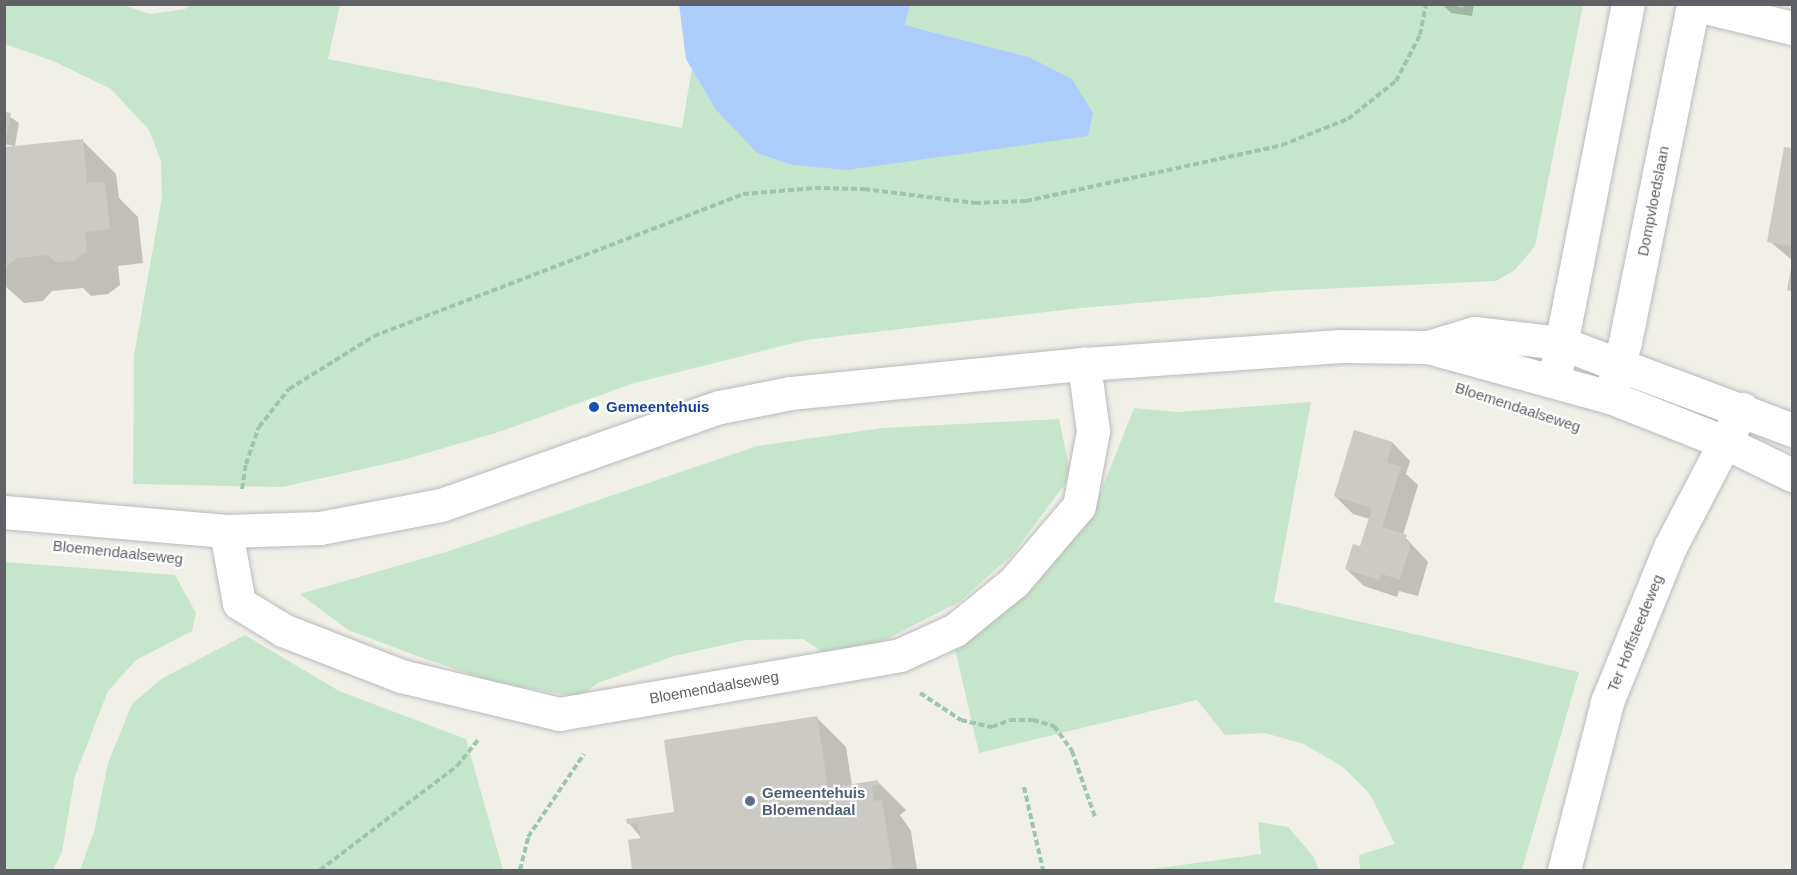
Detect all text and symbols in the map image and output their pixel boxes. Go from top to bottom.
street label: Dompvloedslaan [1634,144,1672,258]
street label: Bloemendaalseweg [1453,378,1583,436]
place label: Gemeentehuis [606,398,709,416]
marker: Gemeentehuis [587,400,601,414]
street label: Bloemendaalseweg [52,536,184,568]
street label: Ter Hoffsteedeweg [1603,572,1667,694]
street label: Bloemendaalseweg [648,667,780,707]
place label: Gemeentehuis Bloemendaal [762,783,865,818]
marker: Gemeentehuis Bloemendaal [743,794,757,808]

